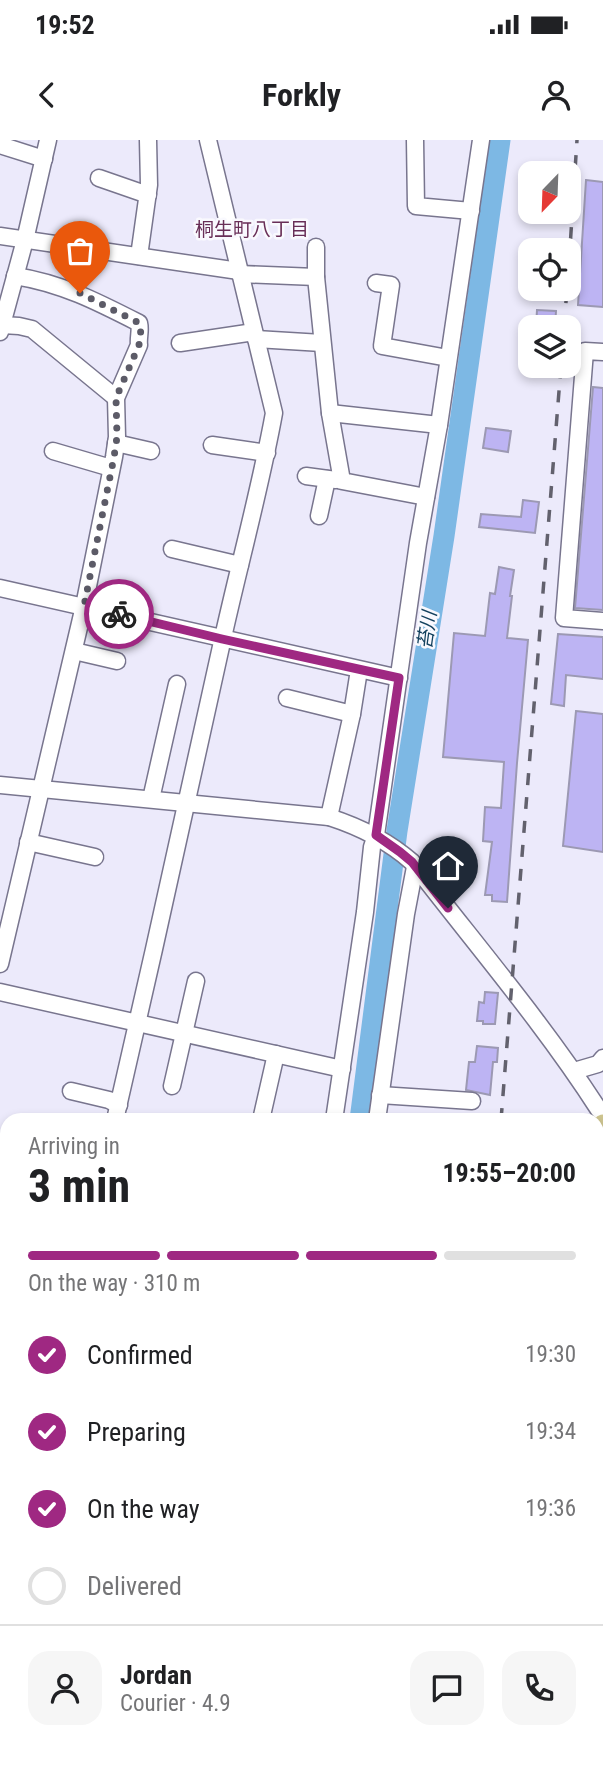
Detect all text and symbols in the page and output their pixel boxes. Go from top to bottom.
text: 19:52 [35,10,95,40]
icon: back [28,76,66,114]
text: Forkly [262,76,341,114]
icon: person [537,76,575,114]
north arrow [518,161,581,224]
map controls [518,161,581,378]
district label: 桐生町八丁目 [195,218,309,241]
pin [50,221,110,293]
icon: bag [61,232,99,270]
button: locate [518,238,581,301]
button: layers [518,315,581,378]
courier [84,579,154,649]
icon: bike [100,595,138,633]
water label: 苔川 [413,608,441,650]
pin [418,836,478,908]
icon: home [429,847,467,885]
text: Arriving in [28,1133,120,1160]
text: 19:55–20:00 [442,1158,576,1188]
text: 3 min [28,1159,130,1213]
text: On the way · 310 m [28,1270,200,1297]
icon: check [28,1336,66,1374]
text: Confirmed [87,1340,193,1370]
text: 19:30 [525,1341,576,1368]
icon: check [28,1413,66,1451]
text: Preparing [87,1417,186,1447]
text: 19:34 [525,1418,576,1445]
icon: check [28,1490,66,1528]
text: On the way [87,1494,200,1524]
text: 19:36 [525,1495,576,1522]
text: Delivered [87,1571,182,1601]
button: person [28,1651,102,1725]
button: chat [410,1651,484,1725]
button: phone [502,1651,576,1725]
text: Jordan [120,1660,192,1690]
text: Courier · 4.9 [120,1690,231,1717]

